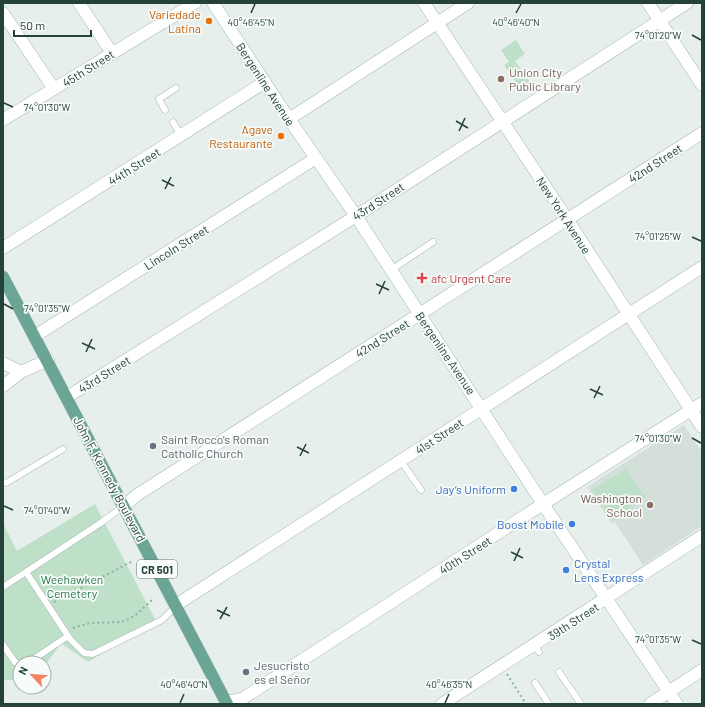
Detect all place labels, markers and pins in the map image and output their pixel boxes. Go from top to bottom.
place label: Variedade Latina [149,7,201,35]
marker: Variedade Latina [204,16,214,26]
place label: Union City Public Library [509,65,581,93]
marker: Union City Public Library [496,74,506,84]
place label: Agave Restaurante [209,122,273,150]
marker: Agave Restaurante [276,131,286,141]
place label: afc Urgent Care [431,271,512,285]
marker: afc Urgent Care [416,272,428,284]
place label: Saint Rocco's Roman Catholic Church [161,432,269,460]
marker: Saint Rocco's Roman Catholic Church [148,441,158,451]
place label: Jay’s Uniform [436,482,506,496]
marker: Jay’s Uniform [509,484,519,494]
place label: Washington School [581,491,642,519]
marker: Washington School [645,500,655,510]
place label: Boost Mobile [497,517,564,531]
marker: Boost Mobile [567,519,577,529]
place label: Crystal Lens Express [574,556,644,584]
marker: Crystal Lens Express [561,565,571,575]
place label: Jesucristo es el Señor [254,658,311,686]
marker: Jesucristo es el Señor [241,667,251,677]

